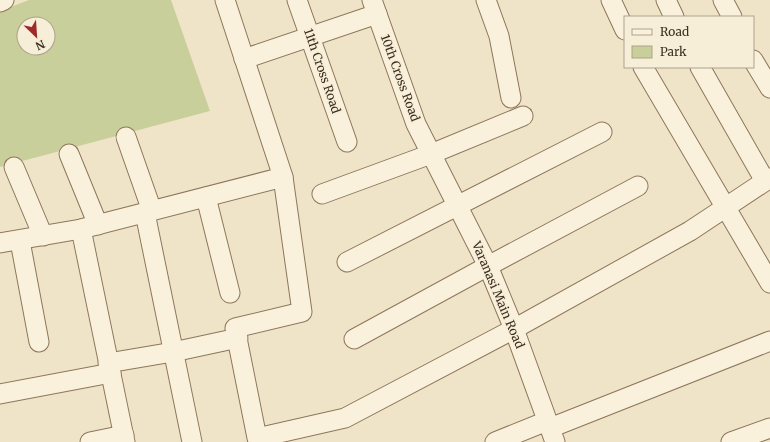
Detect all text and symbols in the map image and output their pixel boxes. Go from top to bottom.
north arrow [16,16,56,56]
legend [624,16,754,68]
text: Road [660,24,689,39]
street label: 11th Cross Road [301,26,344,115]
street label: 10th Cross Road [378,32,423,123]
text: N [33,37,47,53]
text: Park [660,44,687,59]
street label: Varanasi Main Road [469,238,528,350]

